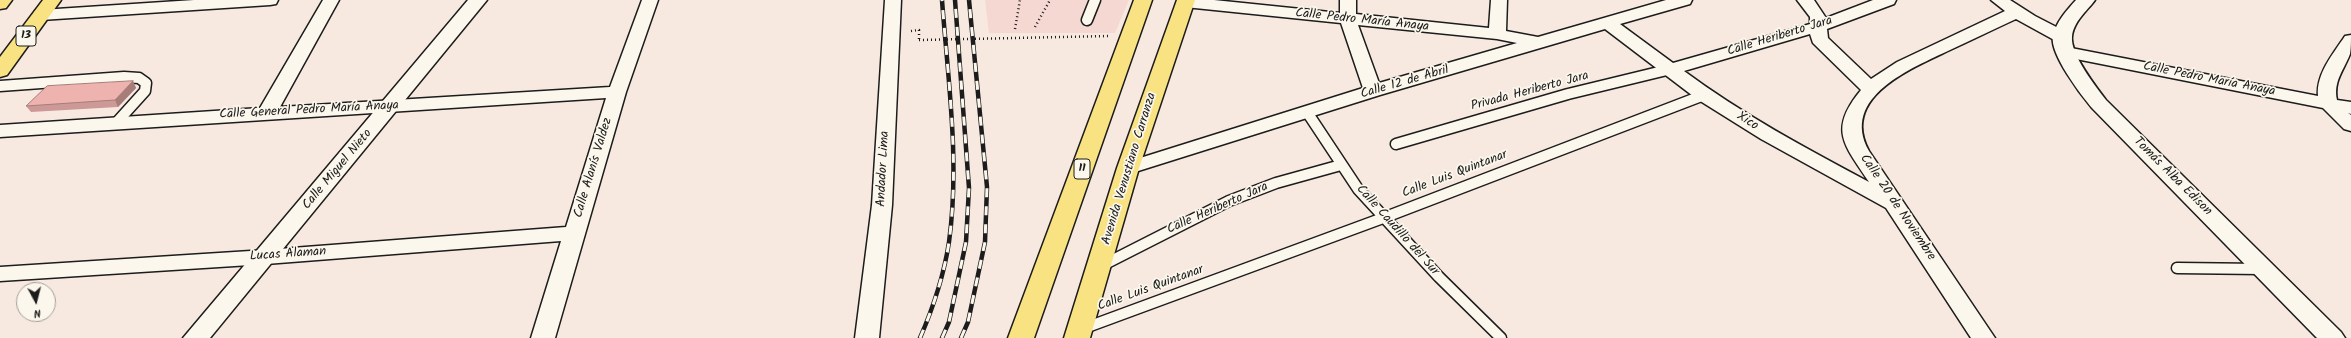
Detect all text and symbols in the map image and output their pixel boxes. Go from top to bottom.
street label: Calle Pedro María Anaya [1294,6,1430,36]
street label: Calle Heriberto Jara [1726,14,1834,60]
road number: 13 [16,26,36,46]
street label: Calle Pedro María Anaya [2142,60,2276,100]
street label: Calle 12 de Abril [1359,63,1451,103]
street label: Privada Heriberto Jara [1469,69,1591,115]
street label: Avenida Venustiano Carranza [1099,91,1161,247]
street label: Calle General Pedro María Anaya [219,99,399,123]
street label: Xico [1733,109,1761,135]
street label: Calle Alanís Valdez [571,116,617,220]
street label: Calle Miguel Nieto [300,127,376,213]
street label: Andador Lima [874,131,894,207]
street label: Tomás Alba Edison [2129,134,2215,220]
street label: Calle Luis Quintanar [1400,148,1510,202]
street label: Calle 20 de Noviembre [1856,152,1938,264]
road number: 11 [1074,159,1090,179]
street label: Calle Heriberto Jara [1165,180,1271,238]
street label: Calle Caudillo del Sur [1352,182,1442,280]
street label: Lucas Alaman [249,245,327,265]
street label: Calle Luis Quintanar [1096,263,1206,315]
north arrow [16,282,56,322]
text: N [33,304,42,322]

